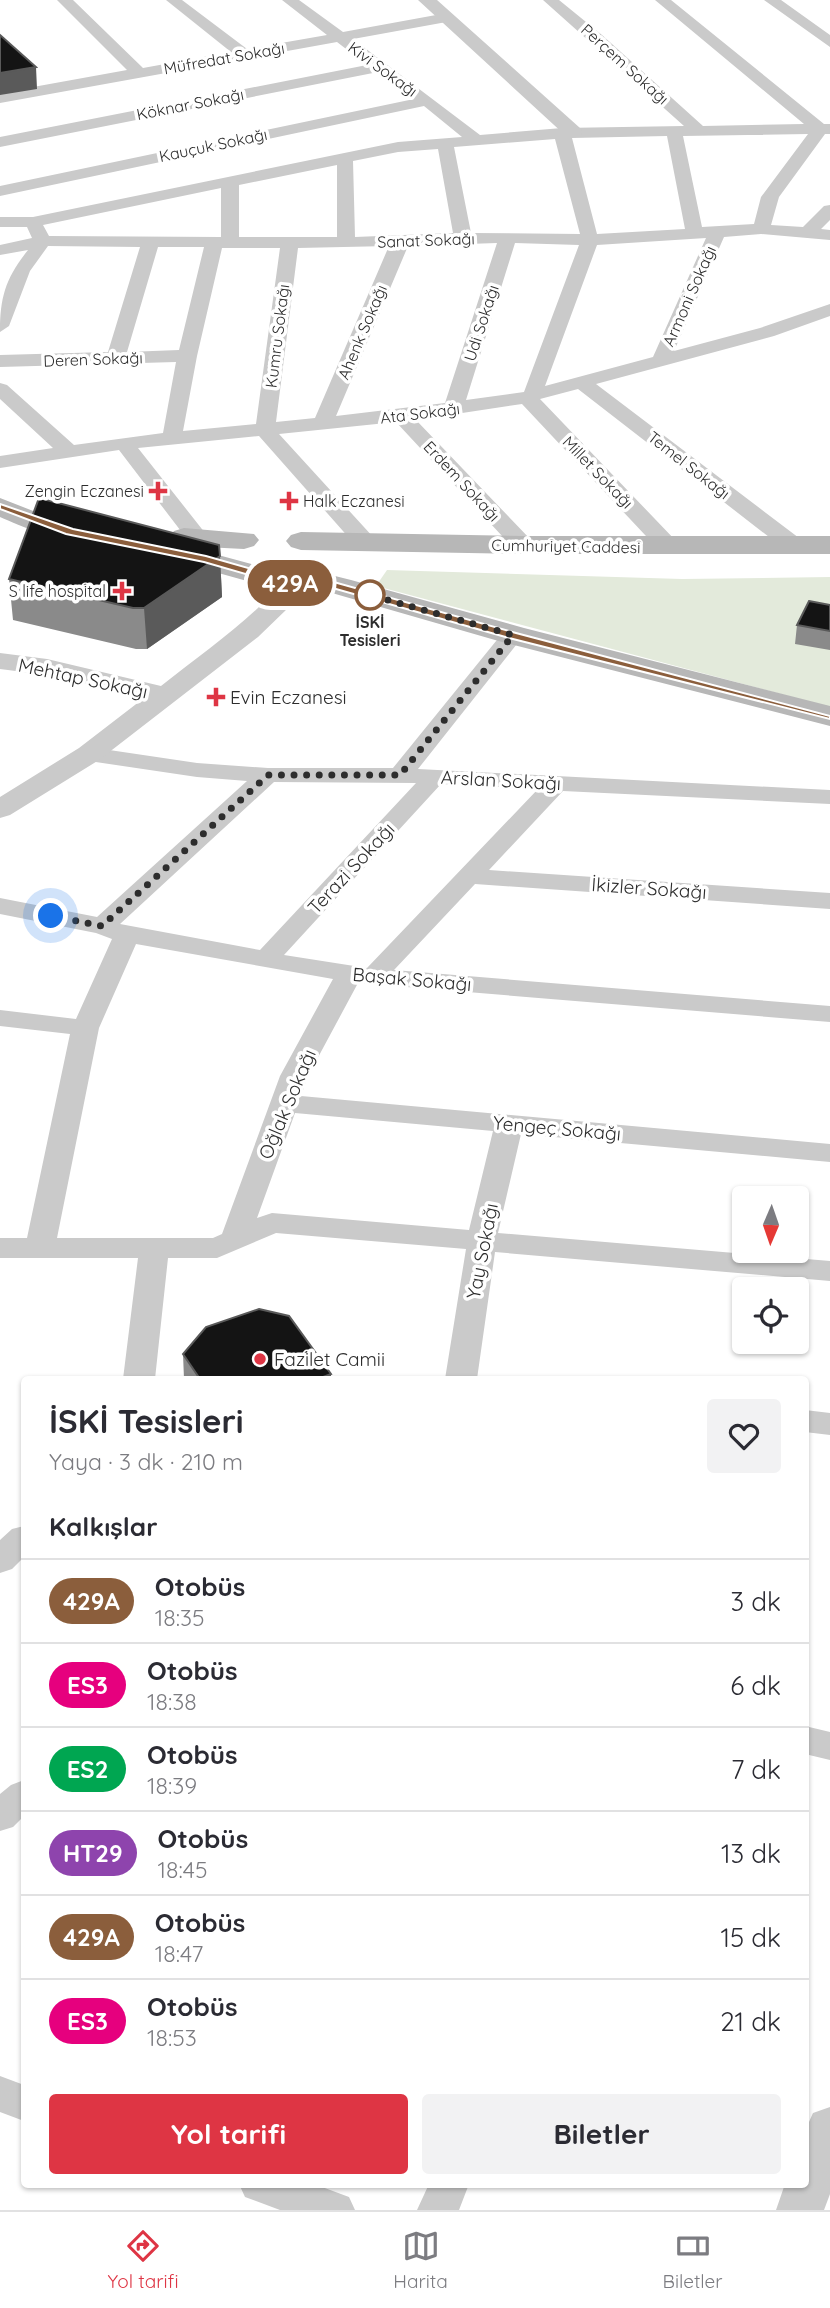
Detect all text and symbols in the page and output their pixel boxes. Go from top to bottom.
street label: Perçem Sokağı [577,19,673,109]
street label: Kivi Sokağı [344,37,422,101]
street label: Müfredat Sokağı [162,38,286,78]
street label: Köknar Sokağı [135,84,245,124]
street label: Kauçuk Sokağı [157,124,269,166]
street label: Sanat Sokağı [377,228,475,252]
street label: Armoni Sokağı [658,243,720,349]
street label: Ahenk Sokağı [333,282,391,382]
street label: Udi Sokağı [459,282,503,364]
street label: Kumru Sokağı [261,283,293,389]
street label: Deren Sokağı [43,347,143,371]
street label: Ata Sokağı [379,398,461,428]
street label: Temel Sokağı [644,427,734,503]
street label: Millet Sokağı [559,432,637,512]
street label: Erdem Sokağı [420,437,504,525]
place label: Zengin Eczanesi [25,481,144,501]
marker: Zengin Eczanesi [150,483,166,499]
place label: Halk Eczanesi [303,491,405,511]
marker: Halk Eczanesi [281,493,297,509]
street label: Cumhuriyet Caddesi [491,535,641,557]
line badge: 429A [241,560,339,606]
text: 429A [262,568,318,598]
marker: İSKİ Tesisleri [355,580,385,610]
place label: S life hospital [9,581,106,601]
marker: S life hospital [112,581,132,601]
place label: İSKİ Tesisleri [339,612,401,650]
street label: Mehtap Sokağı [16,653,150,703]
place label: Evin Eczanesi [230,685,347,709]
marker: Evin Eczanesi [208,689,224,705]
street label: Arslan Sokağı [440,765,562,795]
street label: Terazi Sokağı [302,817,400,919]
street label: İkizler Sokağı [591,872,707,904]
your location [33,898,68,933]
street label: Başak Sokağı [352,962,472,996]
street label: Oğlak Sokağı [253,1045,321,1163]
street label: Yengeç Sokağı [492,1110,622,1146]
north arrow [732,1186,808,1264]
map controls [732,1186,809,1354]
street label: Yay Sokağı [461,1201,503,1301]
button: locate [732,1277,809,1354]
place label: Fazilet Camii [274,1347,385,1371]
marker: Fazilet Camii [252,1351,268,1367]
button: heart [707,1399,781,1473]
text: İSKİ Tesisleri [49,1400,244,1441]
text: Yaya · 3 dk · 210 m [49,1447,243,1476]
text: Kalkışlar [49,1510,157,1543]
text: Otobüs [155,1570,245,1603]
text: 3 dk [731,1585,781,1618]
text: 429A [63,1586,120,1616]
text: 18:35 [155,1603,205,1632]
text: Otobüs [147,1654,238,1687]
text: 6 dk [730,1669,781,1702]
text: ES3 [67,1670,108,1700]
text: 18:38 [147,1687,197,1716]
text: Otobüs [147,1738,238,1771]
text: 7 dk [731,1753,781,1786]
text: ES2 [67,1754,108,1784]
text: 18:39 [147,1771,197,1800]
text: Otobüs [158,1822,248,1855]
text: 13 dk [721,1837,781,1870]
text: HT29 [63,1838,123,1868]
text: 18:45 [158,1855,208,1884]
text: Otobüs [155,1906,245,1939]
text: 15 dk [720,1921,781,1954]
text: 429A [63,1922,120,1952]
text: 18:47 [155,1939,203,1968]
text: Otobüs [147,1990,238,2023]
text: 21 dk [720,2005,781,2038]
text: ES3 [67,2006,108,2036]
text: 18:53 [147,2023,197,2052]
button: Yol tarifi [49,2094,408,2174]
button: Biletler [422,2094,781,2174]
tab: Yol tarifi [107,2227,179,2293]
tab: Harita [393,2227,448,2293]
tab: Biletler [663,2227,723,2293]

